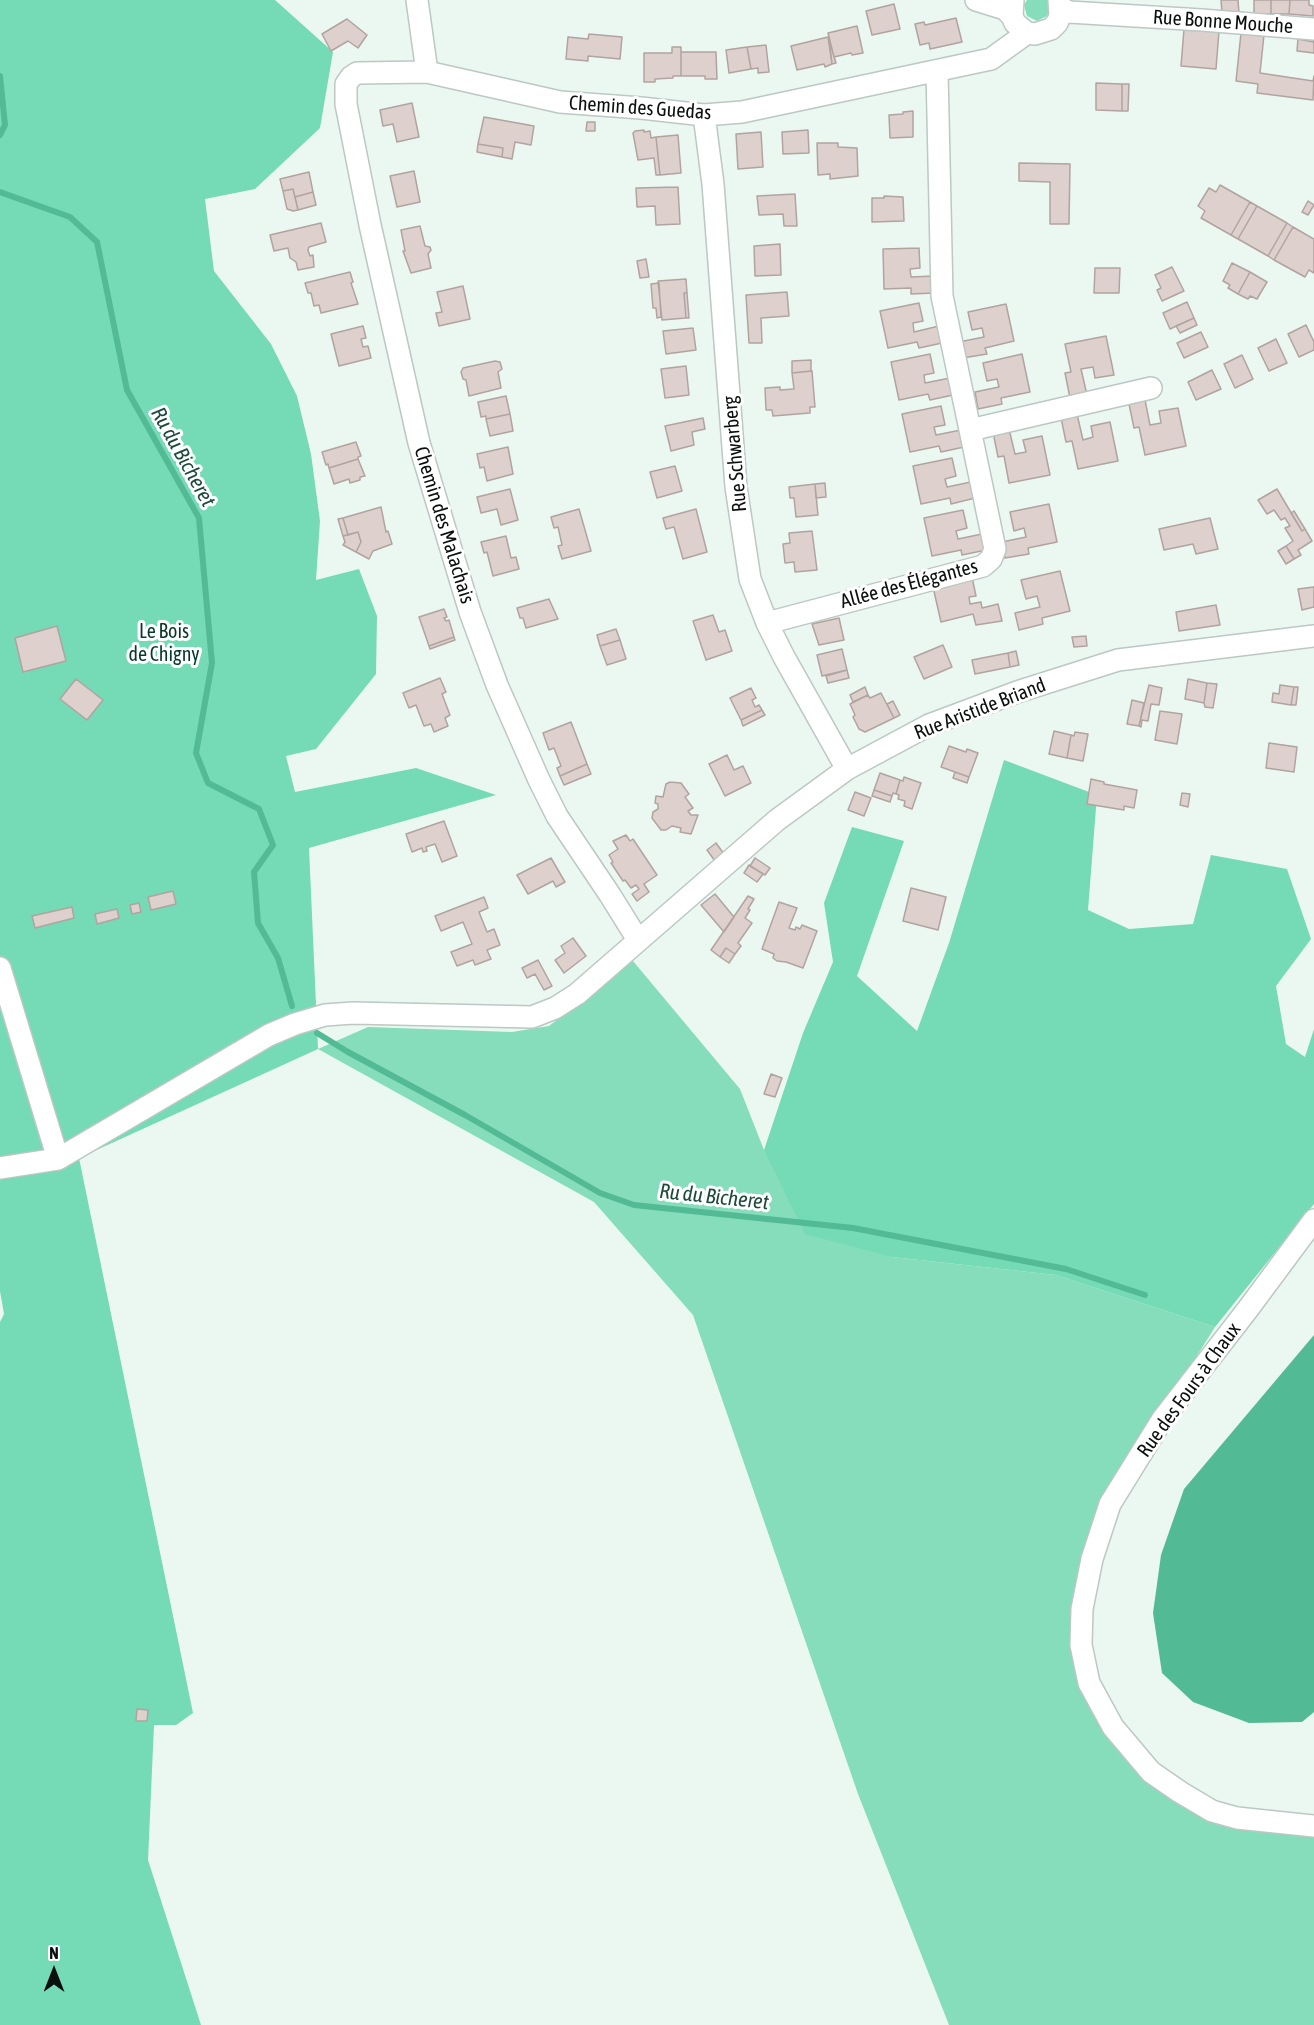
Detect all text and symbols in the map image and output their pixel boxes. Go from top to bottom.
street label: Rue Bonne Mouche [1152,5,1294,39]
street label: Chemin des Guedas [568,91,712,125]
street label: Rue Schwarberg [718,395,752,513]
water label: Ru du Bicheret [145,403,221,511]
street label: Chemin des Malachais [409,444,479,606]
street label: Allée des Élégantes [838,554,980,614]
park label: Le Bois de Chigny [128,620,200,667]
street label: Rue Aristide Briand [911,673,1049,745]
water label: Ru du Bicheret [658,1179,770,1215]
street label: Rue des Fours à Chaux [1132,1318,1246,1462]
north arrow [24,1941,84,2001]
text: N [49,1944,59,1962]

